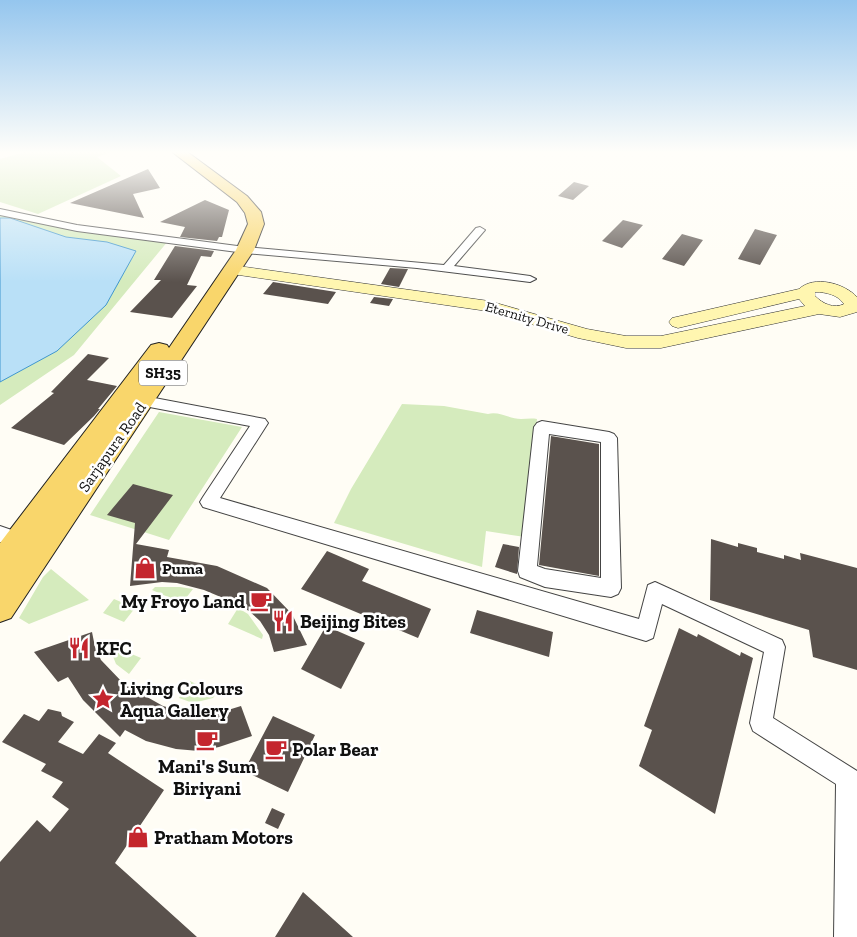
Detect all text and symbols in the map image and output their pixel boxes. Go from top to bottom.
street label: Eternity Drive [483,298,571,338]
road number: SH35 [139,360,187,386]
street label: Sarjapura Road [74,398,150,495]
shop icon: Puma [132,555,158,581]
place label: Puma [162,559,203,578]
cafe icon: My Froyo Land [248,588,274,614]
place label: My Froyo Land [121,590,245,613]
restaurant icon: Beijing Bites [270,608,296,634]
place label: Beijing Bites [300,610,406,633]
restaurant icon: KFC [66,635,92,661]
place label: KFC [96,637,132,660]
place label: Living Colours Aqua Gallery [120,677,243,722]
place icon: Living Colours Aqua Gallery [90,686,116,712]
cafe icon: Mani's Sum Biriyani [194,727,220,753]
cafe icon: Polar Bear [263,736,289,762]
place label: Polar Bear [292,738,379,761]
place label: Mani's Sum Biriyani [158,755,256,800]
shop icon: Pratham Motors [125,824,151,850]
place label: Pratham Motors [154,826,293,849]

